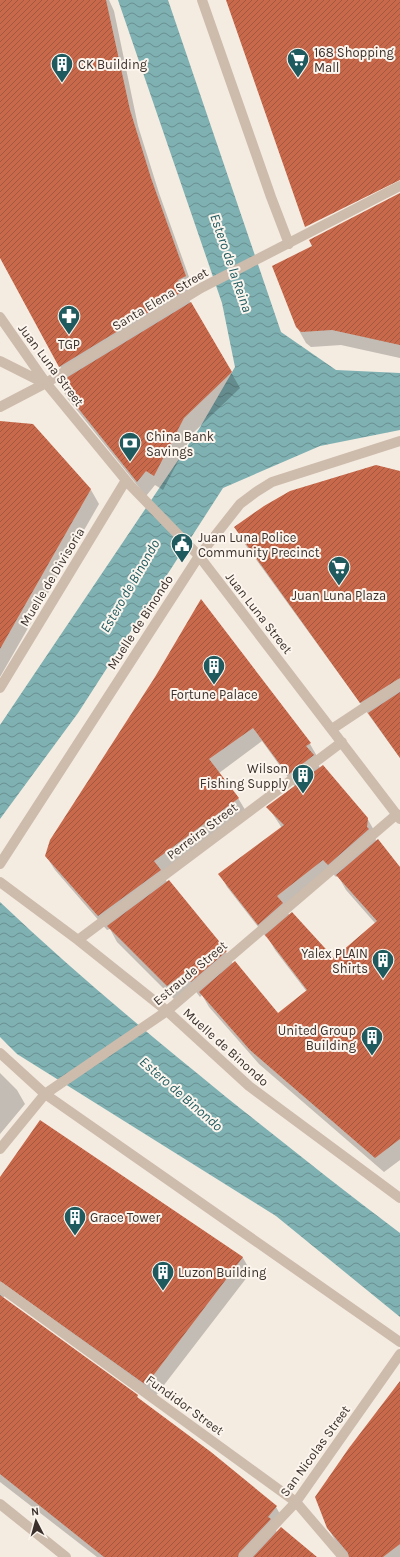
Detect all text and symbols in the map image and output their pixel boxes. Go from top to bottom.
place label: 168 Shopping Mall [314,45,395,75]
supermarket icon: 168 Shopping Mall [285,46,311,79]
building icon: CK Building [49,51,75,84]
place label: CK Building [78,57,148,72]
water label: Estero de la Reina [206,212,256,314]
street label: Santa Elena Street [109,264,211,334]
pharmacy icon: TGP [56,303,82,336]
street label: Juan Luna Street [15,321,87,409]
place label: TGP [58,337,80,352]
place label: China Bank Savings [146,429,214,459]
bank icon: China Bank Savings [117,430,143,463]
street label: Muelle de Divisoria [17,525,87,629]
place label: Juan Luna Police Community Precinct [198,530,320,560]
public building icon: Juan Luna Police Community Precinct [169,531,195,564]
water label: Estero de Binondo [96,536,164,636]
supermarket icon: Juan Luna Plaza [326,554,352,587]
street label: Juan Luna Street [223,569,295,657]
street label: Muelle de Binondo [104,572,176,672]
place label: Juan Luna Plaza [292,588,386,603]
building icon: Fortune Palace [201,653,227,686]
place label: Fortune Palace [170,687,258,702]
place label: Wilson Fishing Supply [200,761,288,791]
building icon: Wilson Fishing Supply [290,762,316,795]
street label: Perreira Street [164,800,240,862]
street label: Estraude Street [150,938,230,1008]
place label: Yalex PLAIN Shirts [301,946,368,976]
building icon: Yalex PLAIN Shirts [370,947,396,980]
street label: Muelle de Binondo [180,1005,272,1089]
place label: United Group Building [278,1023,357,1053]
building icon: United Group Building [359,1024,385,1057]
water label: Estero de Binondo [136,1053,226,1135]
building icon: Grace Tower [62,1204,88,1237]
place label: Grace Tower [90,1210,160,1225]
building icon: Luzon Building [150,1259,176,1292]
place label: Luzon Building [178,1265,267,1280]
street label: Fundidor Street [143,1372,227,1438]
street label: San Nicolas Street [277,1402,353,1499]
north arrow [16,1501,56,1541]
text: N [30,1505,40,1518]

